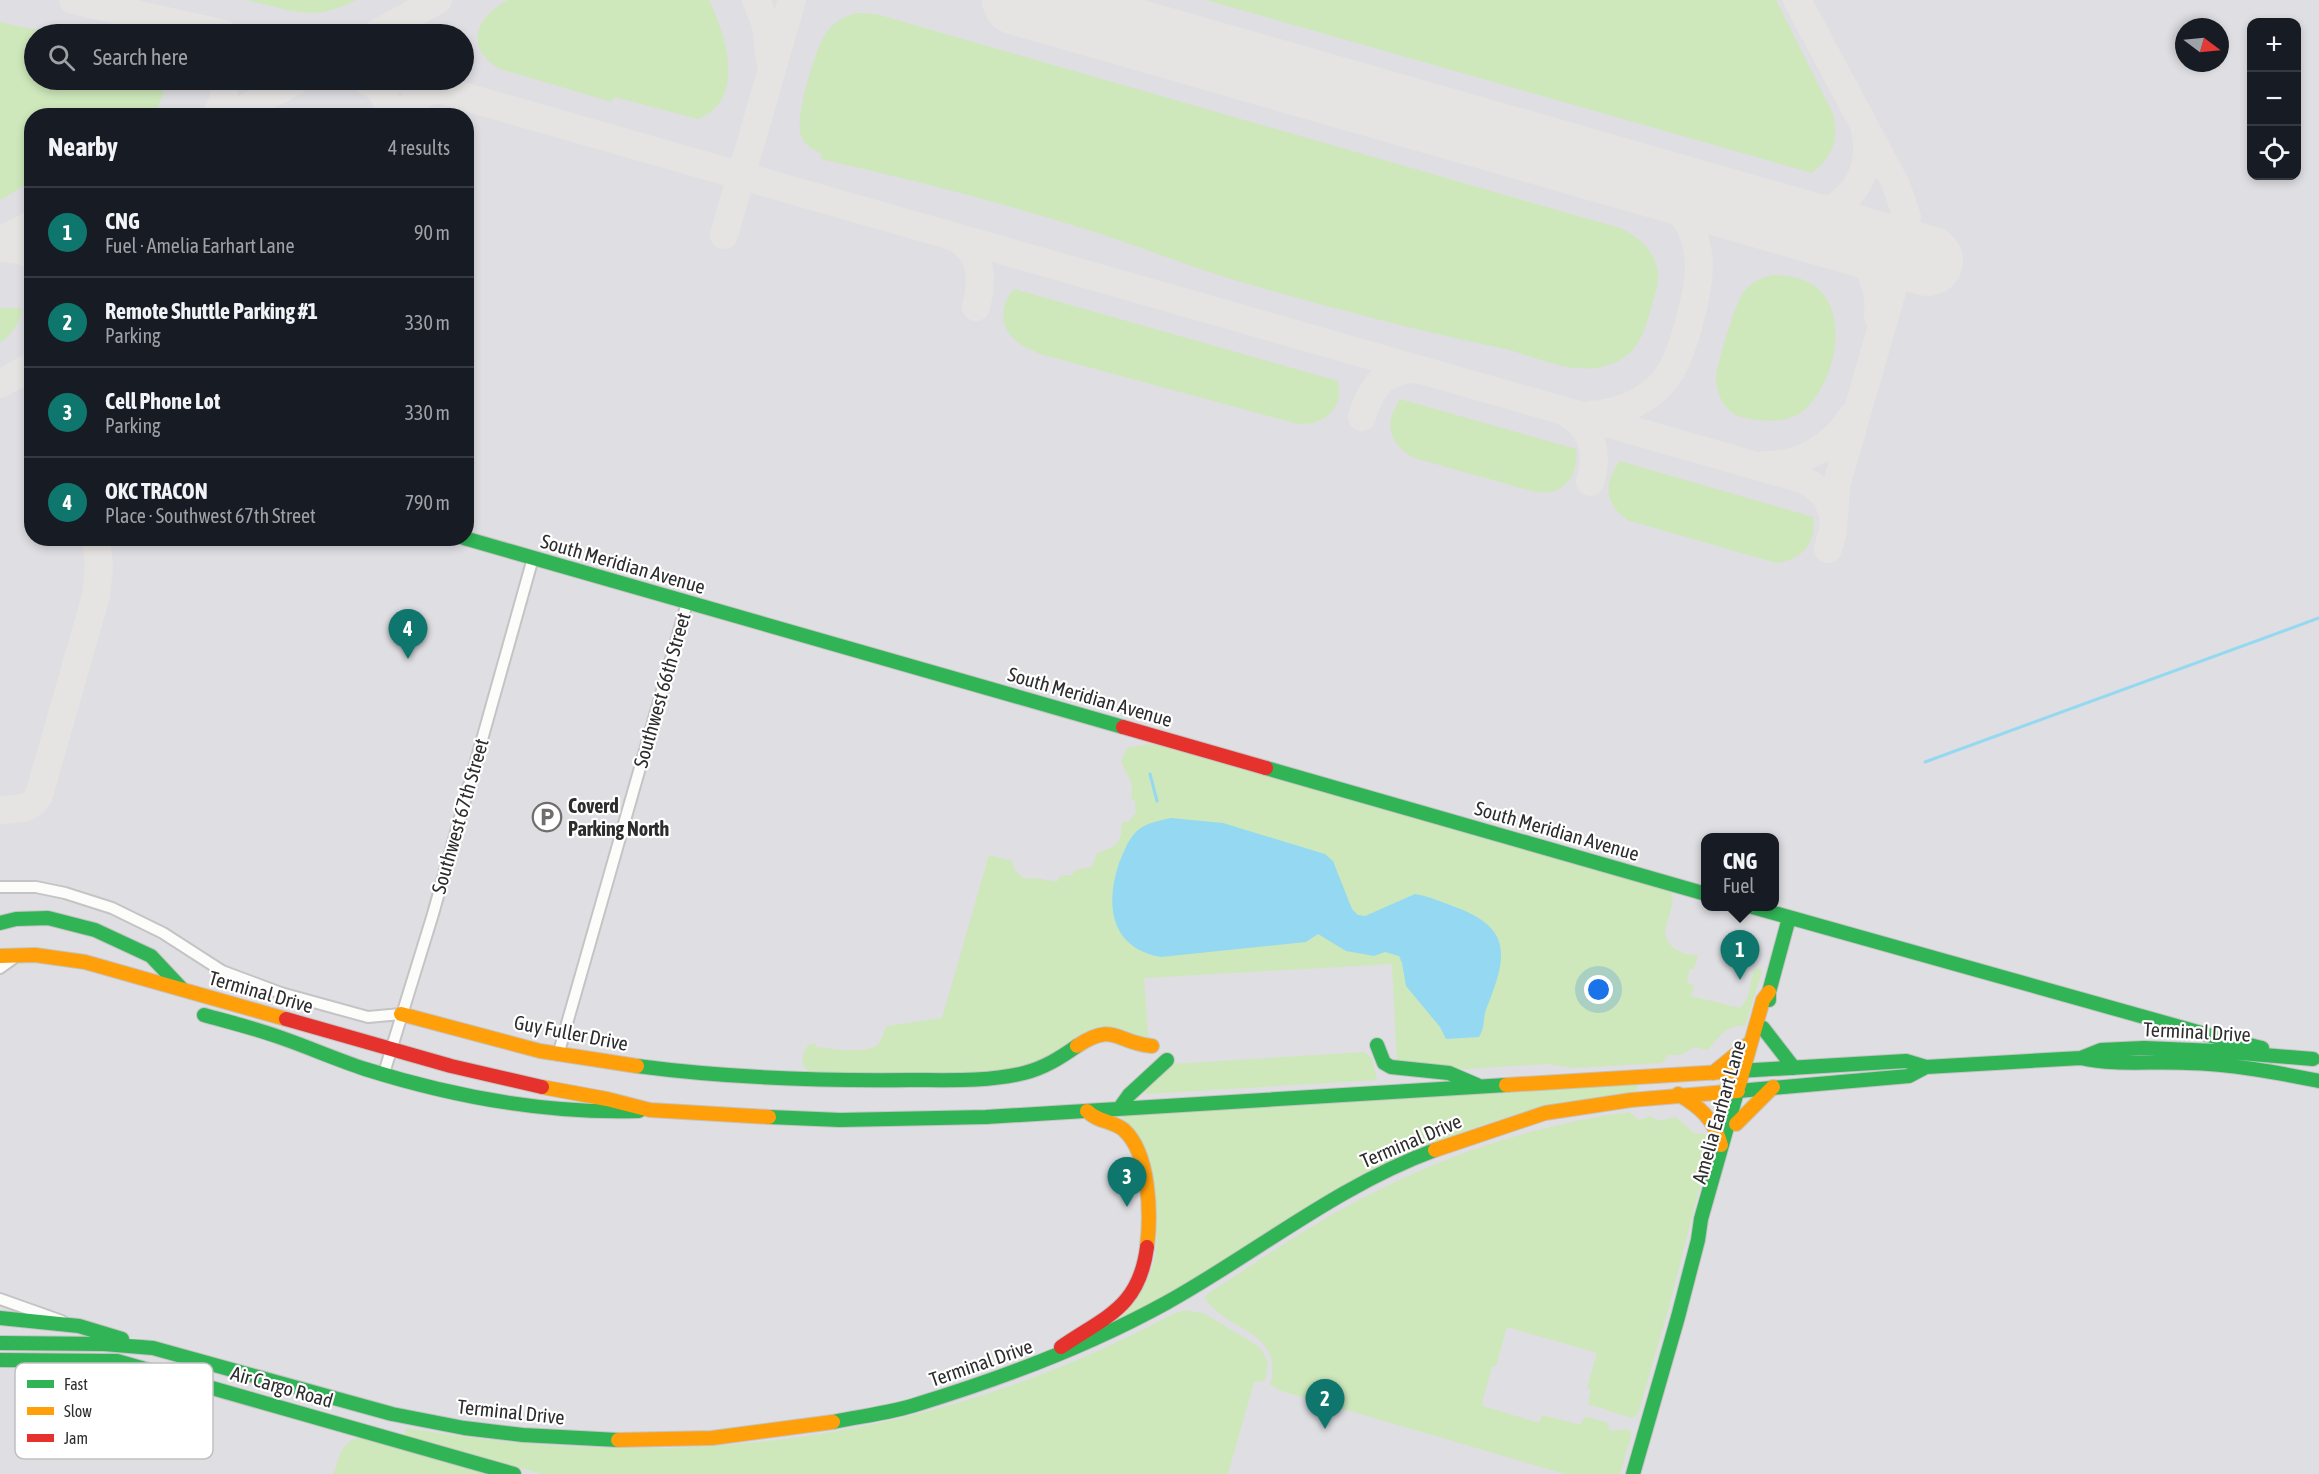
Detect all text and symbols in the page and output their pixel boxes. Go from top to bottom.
north arrow [2175,18,2229,72]
map controls [2247,18,2301,180]
button: + [2247,18,2301,72]
search box [24,24,474,90]
icon: search [45,41,78,74]
text: Search here [93,44,188,70]
button: − [2247,72,2301,126]
button: locate [2247,126,2301,180]
text: Nearby [48,132,118,162]
text: 4 results [388,136,450,159]
text: CNG [105,208,140,234]
text: 1 [63,221,72,244]
text: 90 m [414,221,450,244]
text: Fuel · Amelia Earhart Lane [105,234,295,257]
text: Remote Shuttle Parking #1 [105,298,318,324]
text: 2 [63,311,72,334]
text: 330 m [405,311,450,334]
text: Parking [105,324,161,347]
text: Cell Phone Lot [105,388,220,414]
text: 3 [63,401,72,424]
text: 330 m [405,401,450,424]
text: Parking [105,414,161,437]
text: OKC TRACON [105,478,208,504]
text: 4 [63,491,72,514]
text: 790 m [405,491,450,514]
text: Place · Southwest 67th Street [105,504,316,527]
street label: South Meridian Avenue [538,529,708,598]
street label: Southwest 66th Street [628,609,695,770]
pin: 4 [388,610,428,659]
street label: South Meridian Avenue [1005,662,1175,731]
street label: Southwest 67th Street [426,735,493,896]
place label: Coverd Parking North [568,794,669,840]
street label: South Meridian Avenue [1472,796,1642,865]
parking icon: Coverd Parking North [531,801,563,833]
popup [1701,833,1779,911]
text: CNG [1723,848,1757,874]
text: Fuel [1723,874,1755,897]
pin: 1 [1720,930,1760,980]
street label: Terminal Drive [206,966,316,1017]
your location [1584,975,1613,1004]
street label: Guy Fuller Drive [512,1010,630,1055]
street label: Terminal Drive [2143,1017,2251,1046]
street label: Amelia Earhart Lane [1687,1038,1750,1186]
street label: Terminal Drive [1357,1109,1465,1172]
pin: 3 [1108,1158,1146,1207]
street label: Terminal Drive [926,1334,1035,1391]
street label: Air Cargo Road [228,1361,336,1412]
legend [15,1363,213,1459]
text: Fast [64,1375,88,1393]
pin: 2 [1306,1380,1344,1429]
street label: Terminal Drive [456,1394,566,1429]
text: Slow [64,1402,92,1420]
text: Jam [64,1429,88,1447]

